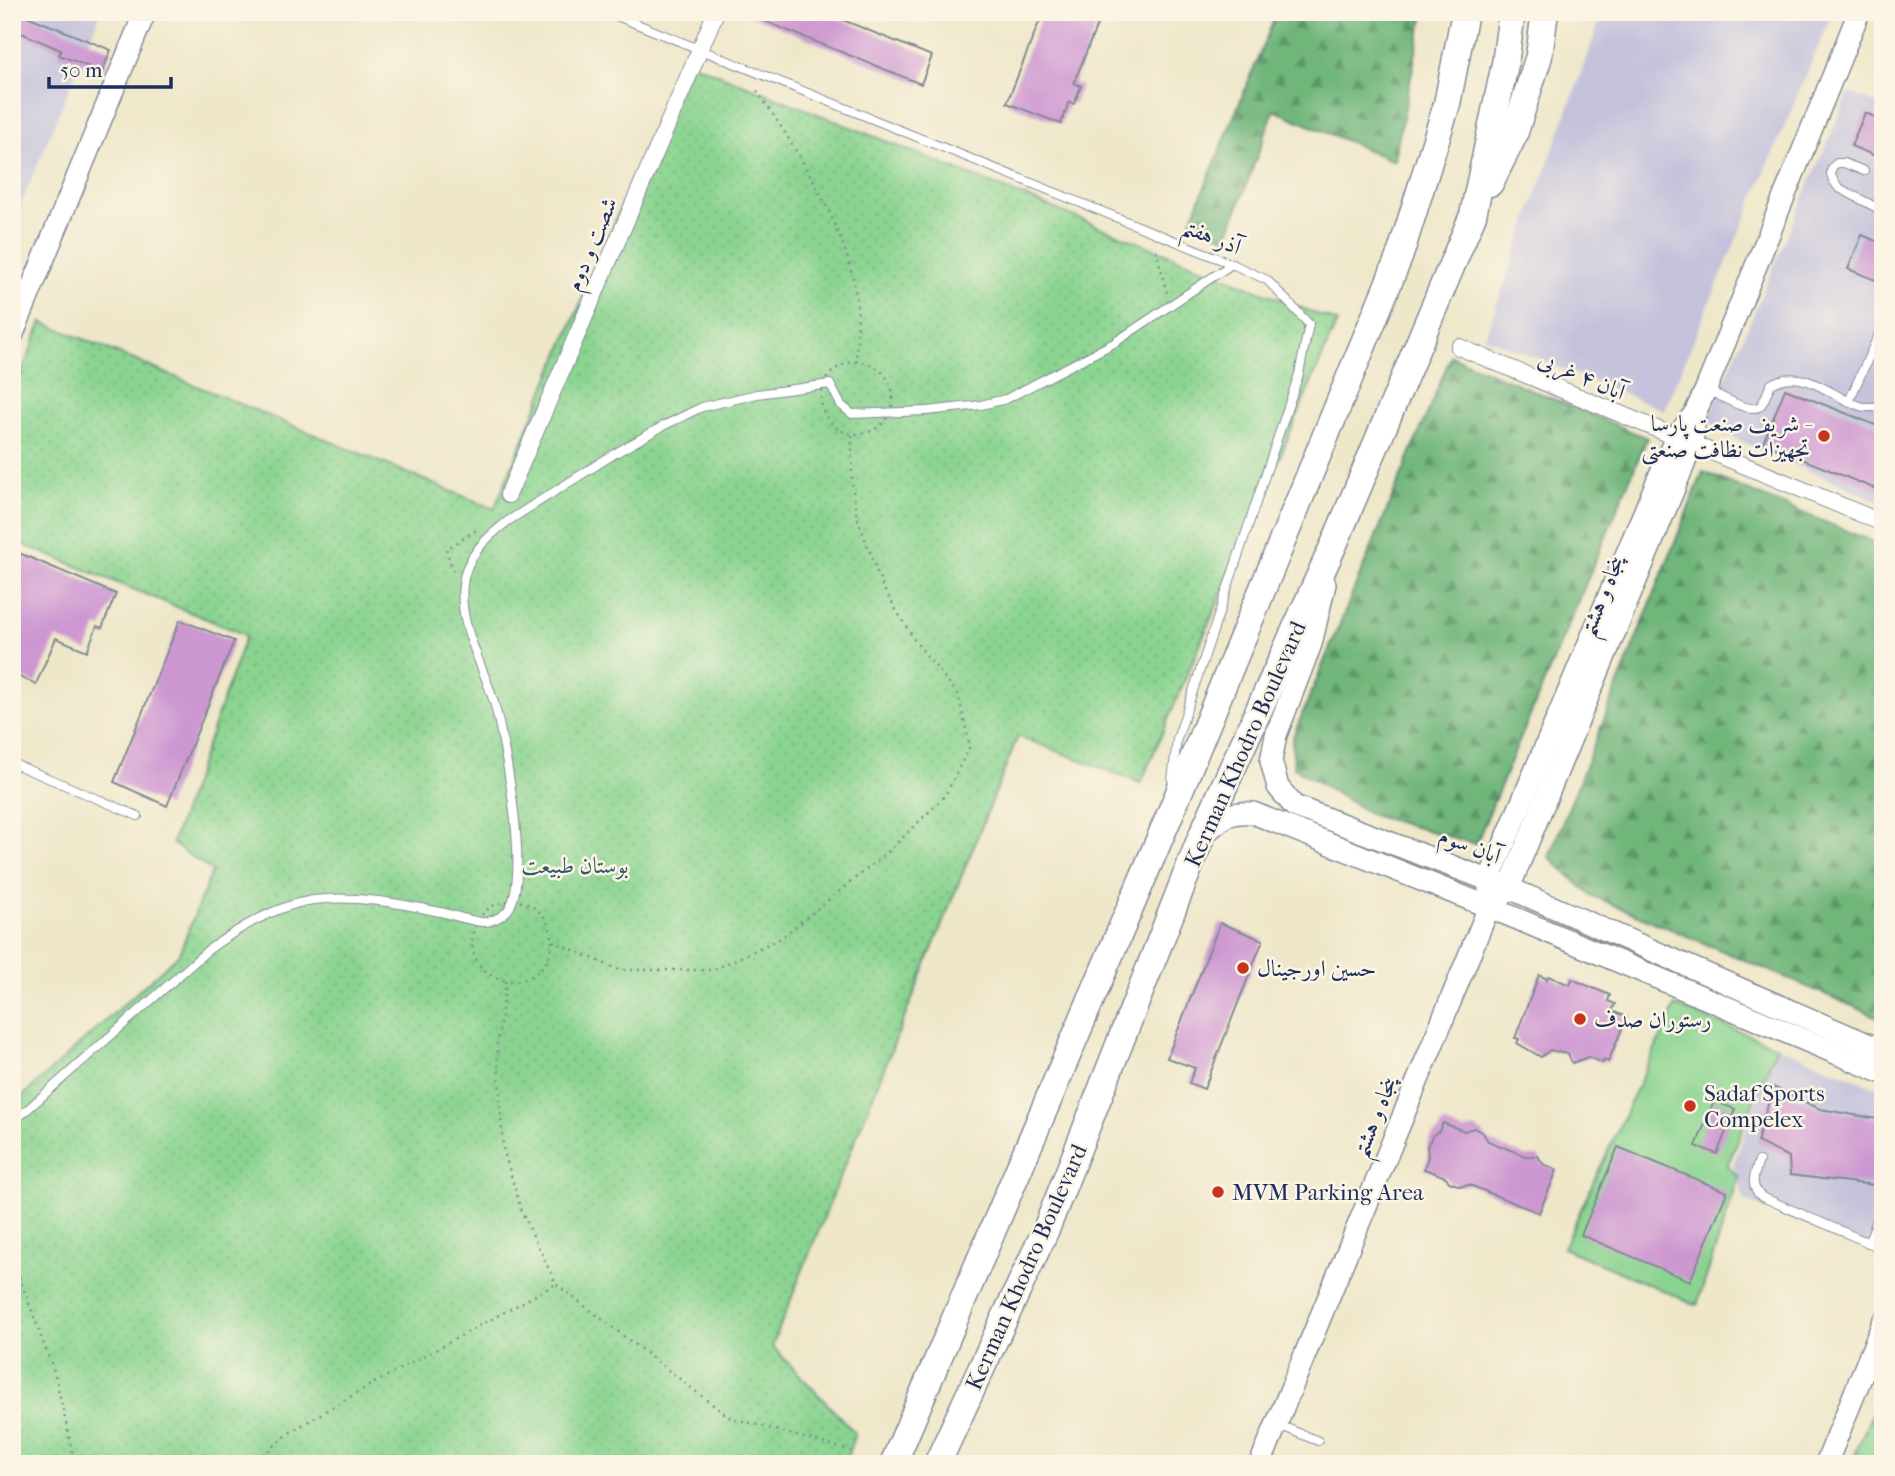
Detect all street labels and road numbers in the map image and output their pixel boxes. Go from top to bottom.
street label: شصت و دوم [560,193,629,297]
street label: آذر هفتم [1175,212,1248,270]
street label: آبان ۴ غربی [1533,345,1632,409]
street label: پنجاه و هشتم [1573,551,1639,644]
street label: Kerman Khodro Boulevard [1179,617,1312,871]
street label: آبان سوم [1433,821,1507,876]
street label: پنجاه و هشتم [1346,1072,1412,1165]
street label: Kerman Khodro Boulevard [960,1140,1093,1394]

